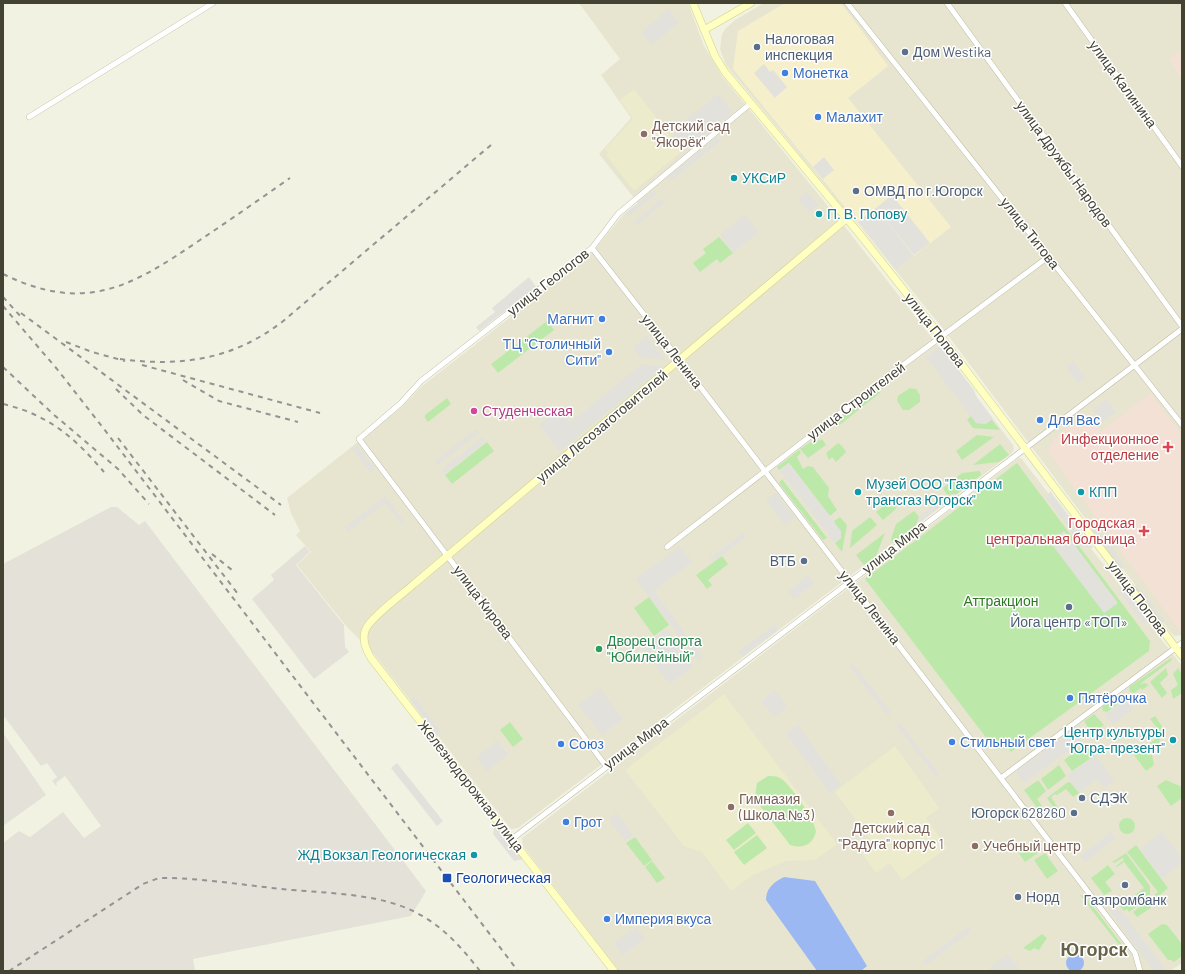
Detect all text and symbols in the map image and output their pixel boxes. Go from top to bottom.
place label: Налоговая инспекция [765,30,834,63]
street label: улица Калинина [1086,37,1161,131]
marker: Налоговая инспекция [752,42,762,52]
place label: Дом Westika [913,43,991,60]
marker: Дом Westika [900,47,910,57]
place label: Монетка [793,64,849,81]
marker: Монетка [780,68,790,78]
street label: улица Дружбы Народов [1013,97,1116,230]
place label: Малахит [826,108,883,125]
marker: Малахит [813,112,823,122]
place label: Детский сад "Якорёк" [652,117,730,150]
marker: Детский сад "Якорёк" [639,129,649,139]
place label: УКСиР [742,169,786,186]
marker: УКСиР [729,173,739,183]
place label: ОМВД по г.Югорск [864,182,984,199]
marker: ОМВД по г.Югорск [851,186,861,196]
street label: улица Титова [997,194,1064,272]
place label: П. В. Попову [827,205,907,222]
marker: П. В. Попову [814,209,824,219]
street label: улица Геологов [503,244,592,319]
street label: улица Попова [901,289,970,370]
place label: Магнит [547,310,595,327]
street label: улица Ленина [638,310,707,391]
marker: Магнит [597,314,607,324]
place label: ТЦ "Столичный Сити" [503,335,601,368]
marker: ТЦ "Столичный Сити" [604,347,614,357]
street label: улица Строителей [803,358,908,443]
street label: улица Лесозаготовителей [533,366,671,486]
place label: Студенческая [482,402,573,419]
marker: Студенческая [469,406,479,416]
place label: Для Вас [1048,411,1100,428]
marker: Для Вас [1035,415,1045,425]
place label: Инфекционное отделение [1061,430,1159,463]
marker: Инфекционное отделение [1162,441,1174,453]
place label: Музей ООО "Газпром трансгаз Югорск" [866,475,1002,508]
place label: КПП [1089,483,1117,500]
marker: Музей ООО "Газпром трансгаз Югорск" [853,487,863,497]
marker: КПП [1076,487,1086,497]
place label: Городская центральная больница [986,514,1135,547]
street label: улица Мира [858,516,929,577]
marker: Городская центральная больница [1138,525,1150,537]
place label: ВТБ [770,552,796,569]
marker: ВТБ [799,556,809,566]
street label: улица Попова [1105,557,1172,639]
street label: улица Кирова [450,561,517,642]
street label: улица Ленина [836,566,905,647]
park label: Аттракцион [964,592,1038,609]
marker: Йога центр «ТОП» [1064,602,1074,612]
place label: Йога центр «ТОП» [1010,613,1128,630]
place label: Дворец спорта "Юбилейный" [607,632,702,665]
marker: Дворец спорта "Юбилейный" [594,644,604,654]
place label: Пятёрочка [1078,689,1147,706]
marker: Пятёрочка [1065,693,1075,703]
street label: улица Мира [600,713,671,772]
street label: Железнодорожная улица [415,716,528,855]
place label: Центр культуры "Югра-презент" [1064,723,1165,756]
place label: Стильный свет [960,733,1057,750]
place label: Союз [569,735,604,752]
marker: Центр культуры "Югра-презент" [1168,735,1178,745]
marker: Стильный свет [947,737,957,747]
marker: Союз [556,739,566,749]
place label: СДЭК [1090,789,1128,806]
place label: Гимназия (Школа №3) [738,790,814,823]
marker: СДЭК [1077,793,1087,803]
marker: Гимназия (Школа №3) [726,802,736,812]
place label: Югорск 628260 [971,804,1066,821]
marker: Детский сад "Радуга" корпус 1 [886,808,896,818]
marker: Югорск 628260 [1069,808,1079,818]
place label: Грот [574,813,603,830]
marker: Грот [561,817,571,827]
place label: Детский сад "Радуга" корпус 1 [838,819,944,852]
place label: Учебный центр [983,837,1081,854]
marker: Учебный центр [970,841,980,851]
place label: ЖД Вокзал Геологическая [297,846,466,863]
marker: ЖД Вокзал Геологическая [469,850,479,860]
place label: Геологическая [456,869,551,886]
marker: Геологическая [441,872,453,884]
marker: Газпромбанк [1120,880,1130,890]
place label: Норд [1026,888,1060,905]
place label: Газпромбанк [1084,891,1167,908]
marker: Норд [1013,892,1023,902]
place label: Империя вкуса [615,910,712,927]
marker: Империя вкуса [602,914,612,924]
district label: Югорск [1061,938,1128,960]

